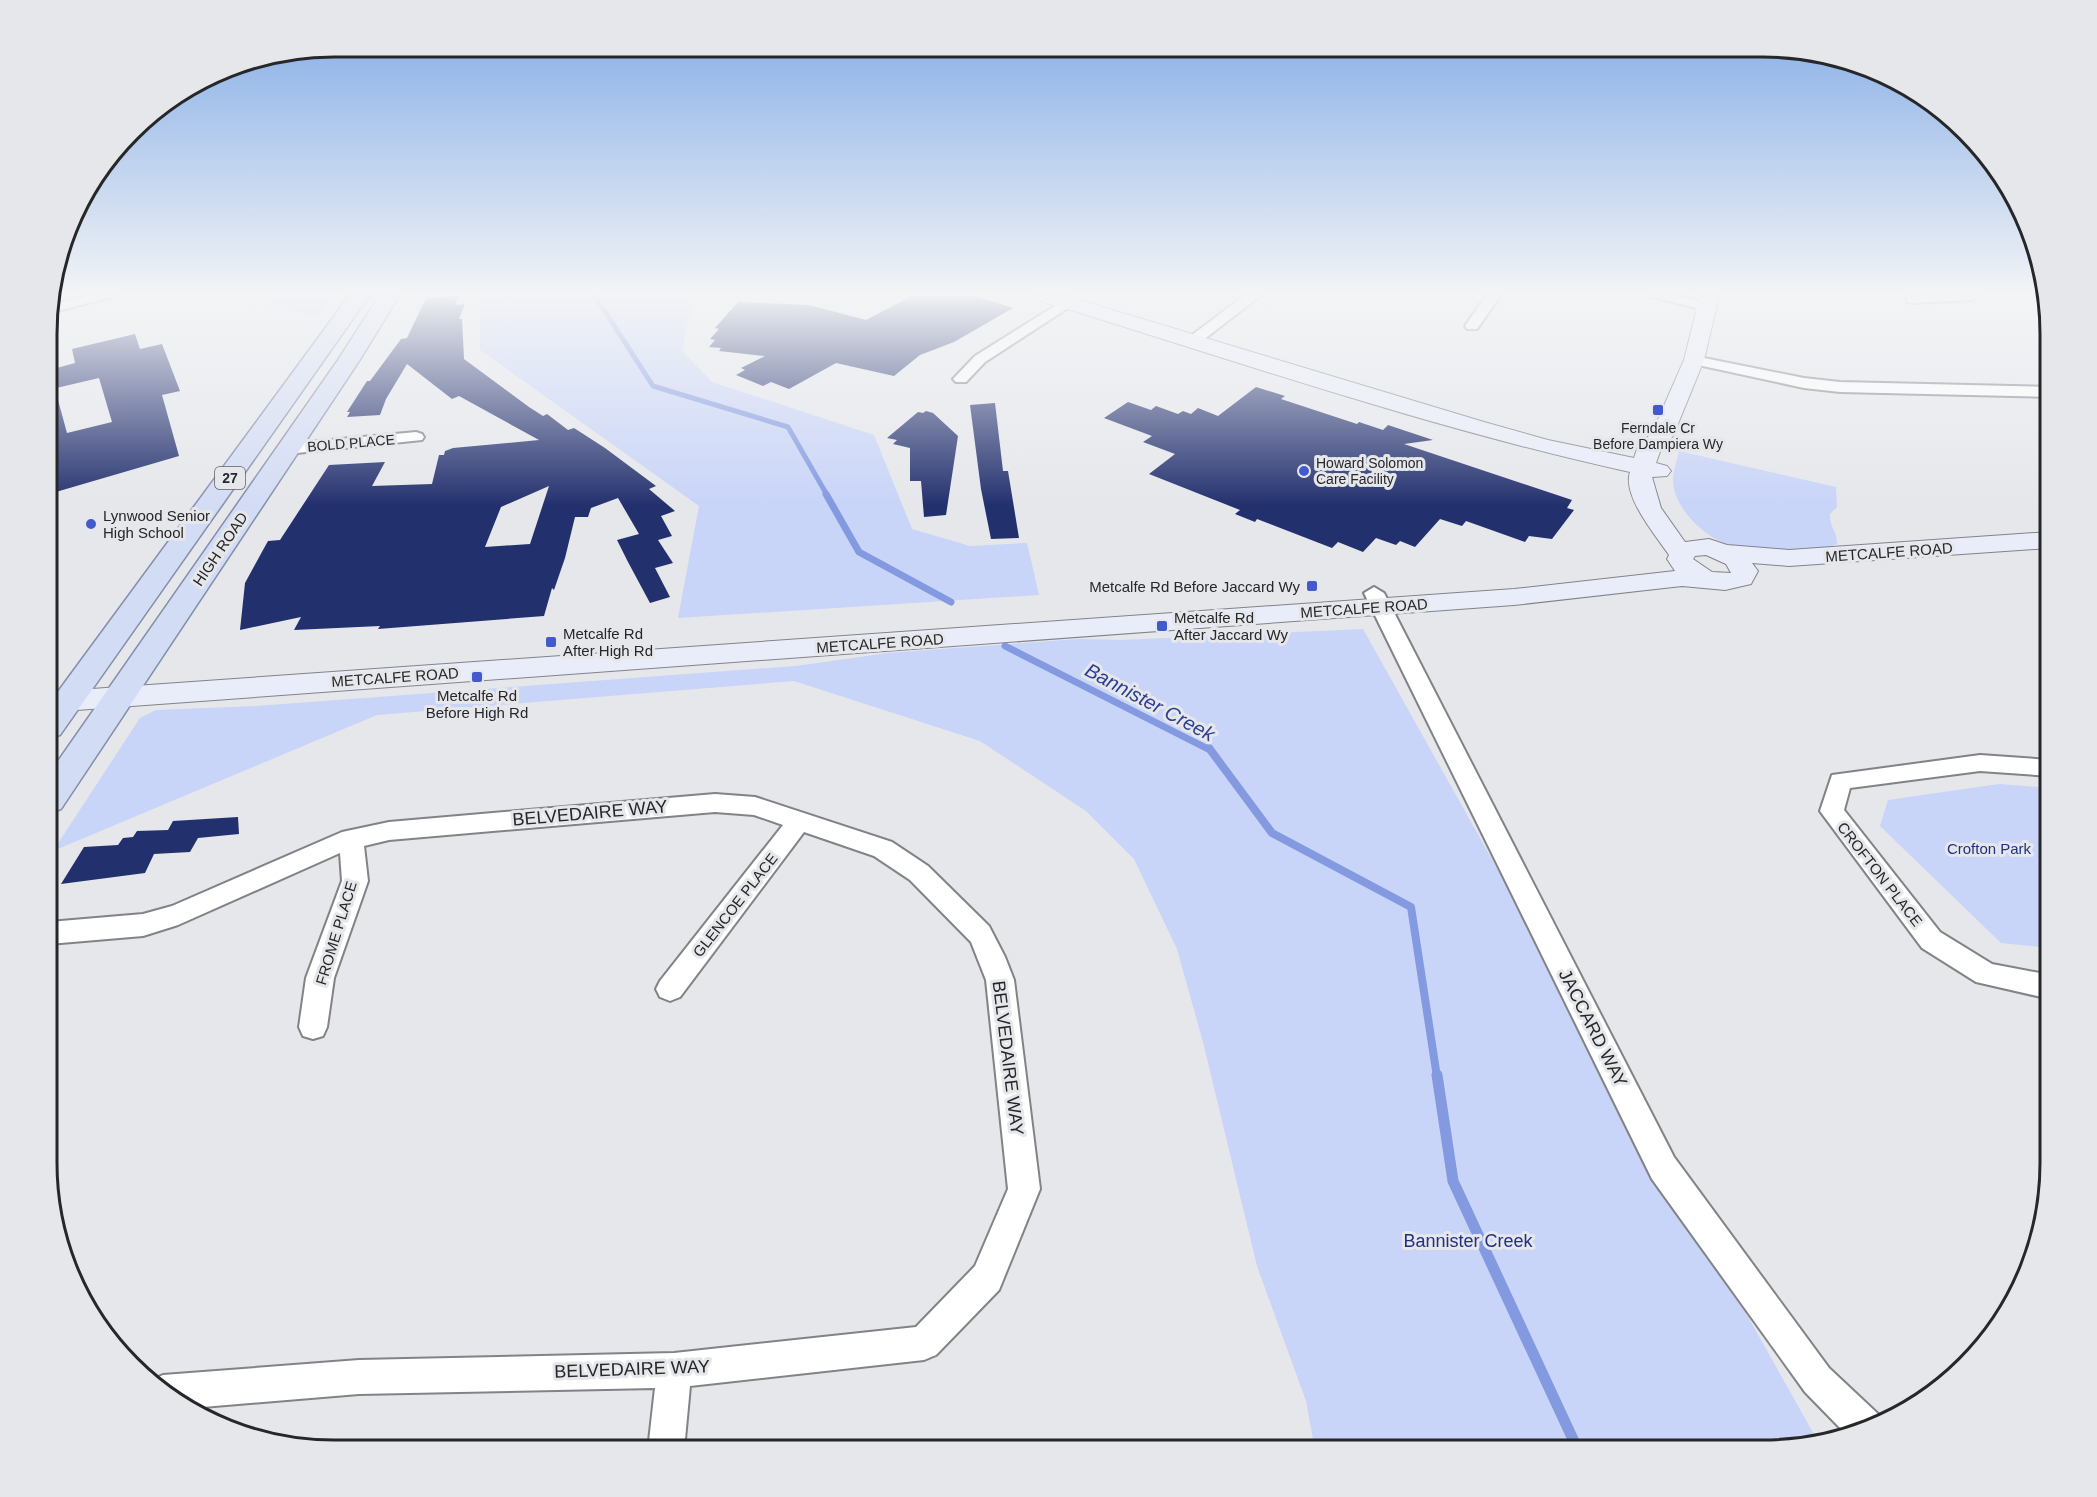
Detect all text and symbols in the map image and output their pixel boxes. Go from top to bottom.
marker: Ferndale Cr Before Dampiera Wy [1651,403,1665,417]
place label: Ferndale Cr Before Dampiera Wy [1593,420,1723,452]
street label: BOLD PLACE [307,431,395,455]
place label: Howard Solomon Care Facility [1316,455,1423,487]
marker: Howard Solomon Care Facility [1297,464,1311,478]
road number: 27 [215,467,245,489]
place label: Lynwood Senior High School [103,507,210,541]
street label: HIGH ROAD [189,509,251,589]
marker: Lynwood Senior High School [84,517,98,531]
street label: METCALFE ROAD [1825,539,1953,565]
place label: Metcalfe Rd Before Jaccard Wy [1089,578,1300,595]
marker: Metcalfe Rd Before Jaccard Wy [1305,579,1319,593]
street label: METCALFE ROAD [1300,595,1428,621]
place label: Metcalfe Rd After Jaccard Wy [1174,609,1289,643]
marker: Metcalfe Rd After Jaccard Wy [1155,619,1169,633]
place label: Metcalfe Rd After High Rd [563,625,653,659]
street label: METCALFE ROAD [816,630,944,656]
marker: Metcalfe Rd After High Rd [544,635,558,649]
water label: Bannister Creek [1082,659,1219,746]
street label: METCALFE ROAD [331,664,459,690]
marker: Metcalfe Rd Before High Rd [470,670,484,684]
place label: Metcalfe Rd Before High Rd [426,687,528,721]
street label: BELVEDAIRE WAY [512,796,668,830]
street label: CROFTON PLACE [1834,819,1926,929]
park label: Crofton Park [1947,840,2032,857]
street label: GLENCOE PLACE [689,850,781,960]
street label: FROME PLACE [312,879,360,987]
street label: JACCARD WAY [1555,966,1631,1090]
street label: BELVEDAIRE WAY [989,980,1027,1136]
park label: Bannister Creek [1403,1231,1534,1251]
street label: BELVEDAIRE WAY [554,1356,710,1382]

